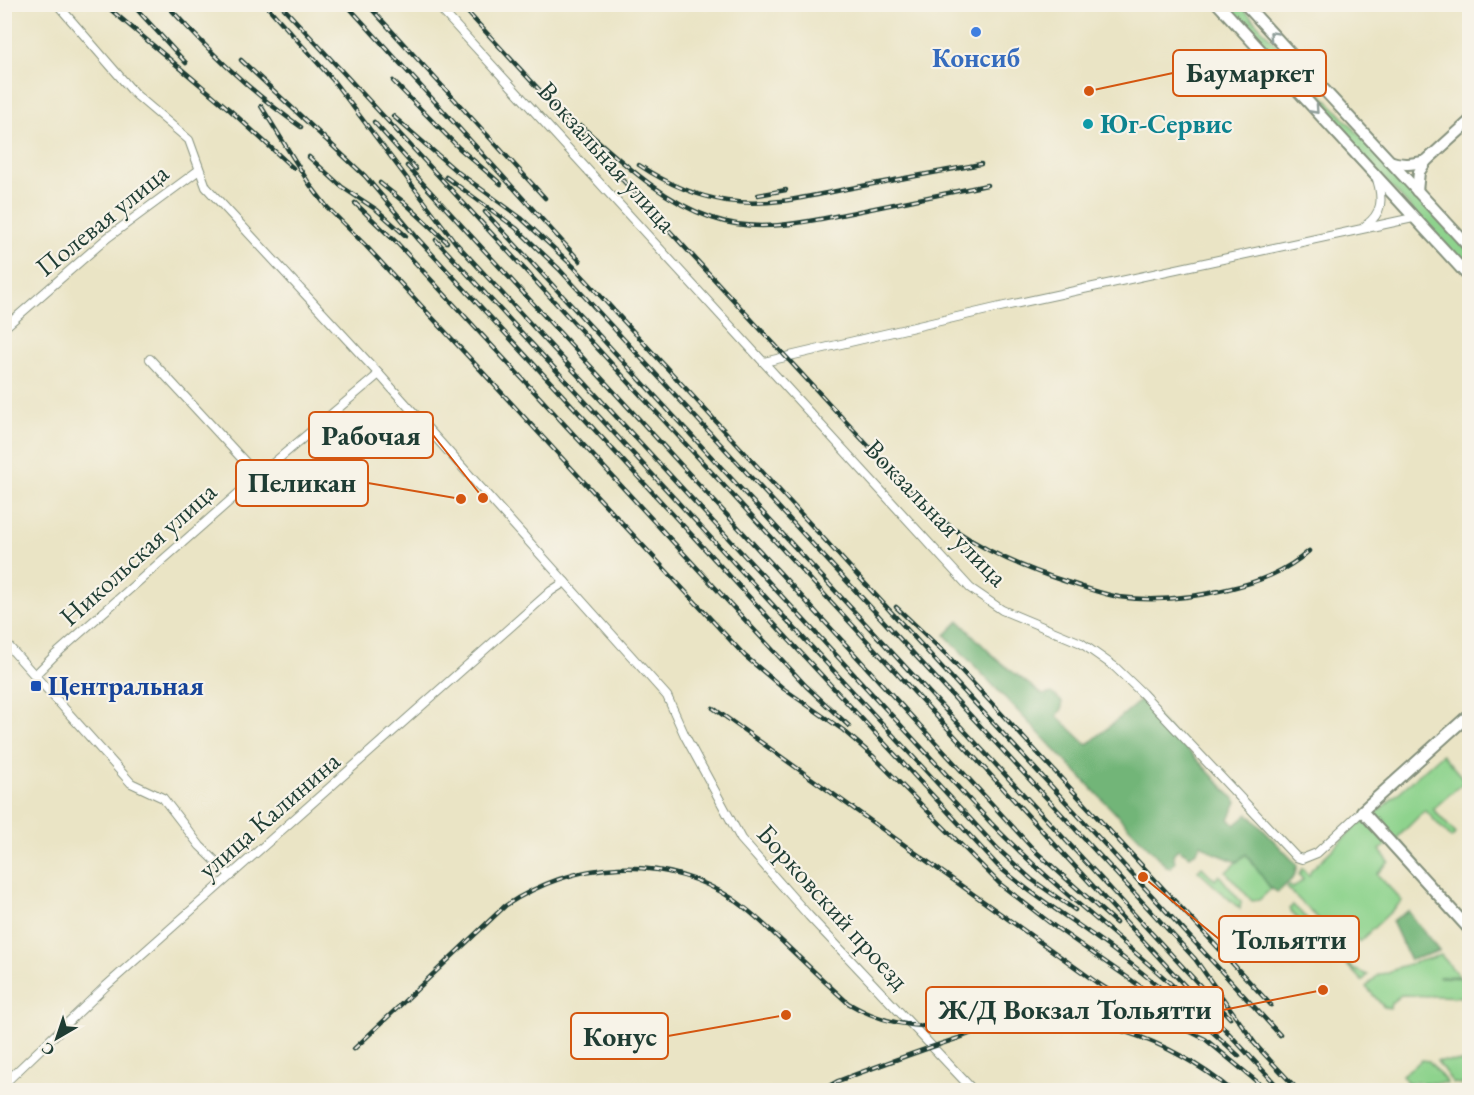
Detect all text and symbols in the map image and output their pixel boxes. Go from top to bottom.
marker: Консиб [969,25,983,39]
one-way arrow [1269,31,1280,42]
place label: Консиб [932,40,1020,75]
callout: Баумаркет [1173,50,1326,96]
text: Баумаркет [1186,54,1315,90]
street label: Вокзальная улица [530,74,685,240]
one-way arrow [1307,102,1318,113]
place label: Юг-Сервис [1100,106,1232,141]
marker: Юг-Сервис [1081,117,1095,131]
street label: Полевая улица [28,155,176,284]
callout: Рабочая [309,412,433,458]
text: Рабочая [321,417,421,453]
street label: Вокзальная улица [857,432,1016,594]
callout: Пеликан [236,460,368,506]
text: Пеликан [248,464,356,500]
street label: Никольская улица [52,474,224,633]
place label: Центральная [48,668,204,703]
marker: Центральная [29,679,43,693]
street label: улица Калинина [190,743,347,886]
street label: Борковский проезд [750,816,917,997]
callout: Тольятти [1219,916,1359,962]
text: Тольятти [1231,921,1347,957]
callout: Ж/Д Вокзал Тольятти [926,987,1223,1033]
text: Ж/Д Вокзал Тольятти [937,991,1212,1027]
north arrow [27,1008,87,1068]
callout: Конус [571,1013,668,1059]
text: Конус [583,1018,657,1054]
text: С [37,1038,59,1061]

